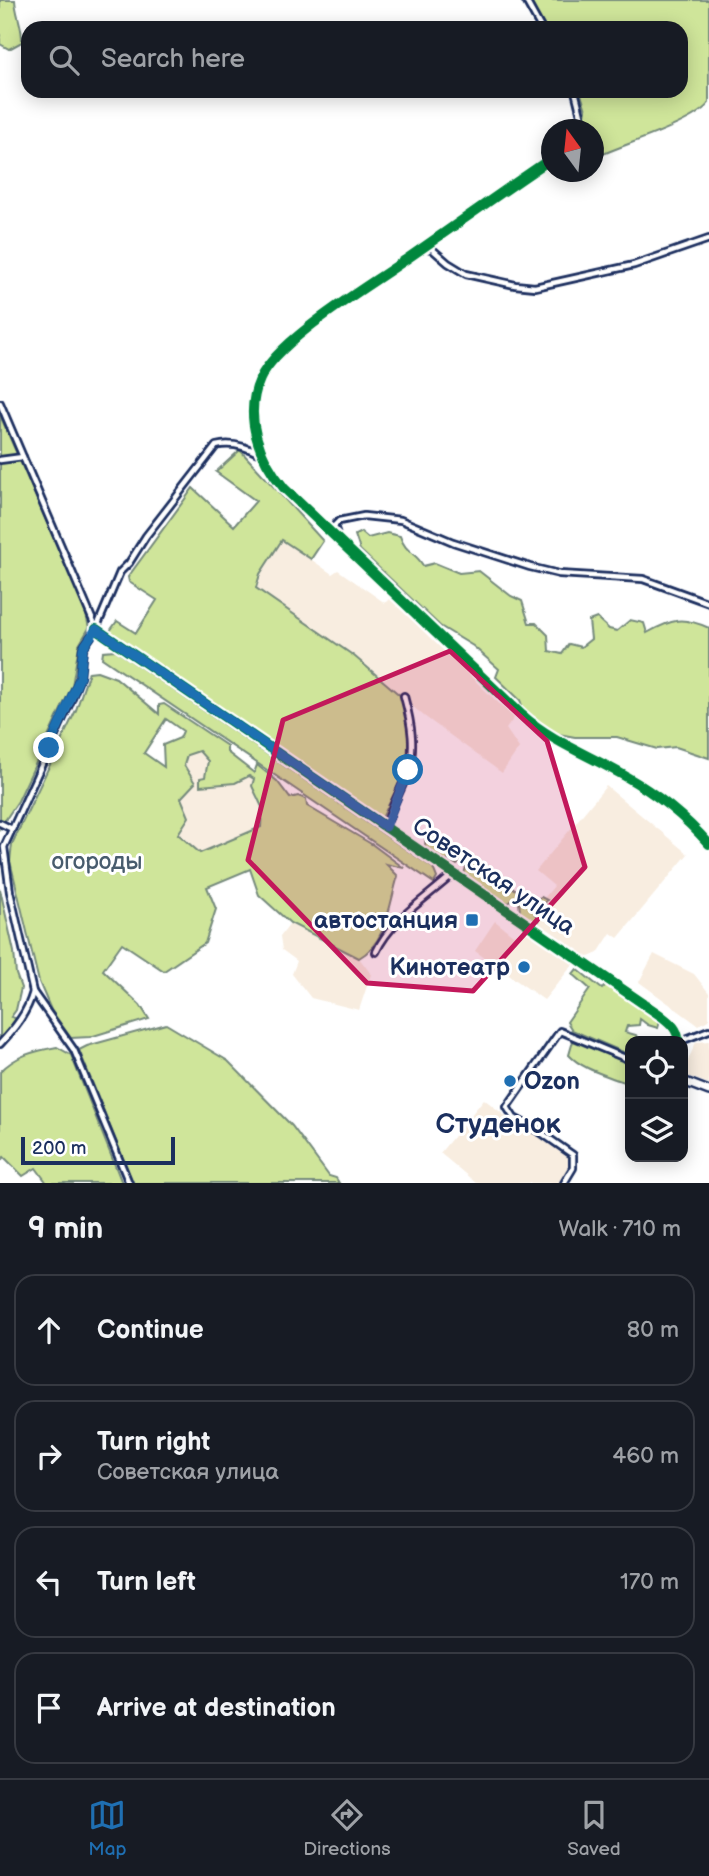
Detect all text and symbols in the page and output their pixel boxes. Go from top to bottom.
search box [21,21,688,98]
icon: search [45,41,83,79]
text: Search here [101,44,245,75]
north arrow [541,119,604,182]
route end [33,732,64,763]
route start [392,754,423,785]
street label: Советская улица [407,811,581,942]
park label: огороды [51,847,143,876]
place label: автостанция [314,906,458,935]
marker: автостанция [464,912,480,928]
place label: Кинотеатр [390,953,510,982]
marker: Кинотеатр [516,959,532,975]
map controls [625,1036,688,1162]
button: locate [625,1036,688,1099]
place label: Ozon [524,1067,580,1096]
marker: Ozon [502,1073,518,1089]
button: layers [625,1099,688,1162]
district label: Студенок [435,1108,561,1141]
scale bar [21,1134,175,1166]
text: 200 m [32,1137,86,1160]
text: 9 min [28,1211,103,1247]
text: Walk · 710 m [559,1215,681,1243]
icon: ahead [30,1311,68,1349]
text: Continue [97,1315,204,1346]
text: 80 m [627,1316,679,1344]
text: Turn right [97,1427,210,1458]
icon: right [30,1437,68,1475]
text: 460 m [612,1442,679,1470]
text: Советская улица [97,1458,279,1486]
icon: left [30,1563,68,1601]
text: Turn left [97,1567,196,1598]
text: 170 m [620,1568,679,1596]
icon: arrive [30,1689,68,1727]
text: Arrive at destination [97,1693,336,1724]
tab: Map [88,1796,127,1861]
tab: Directions [303,1796,391,1861]
tab: Saved [567,1796,621,1861]

